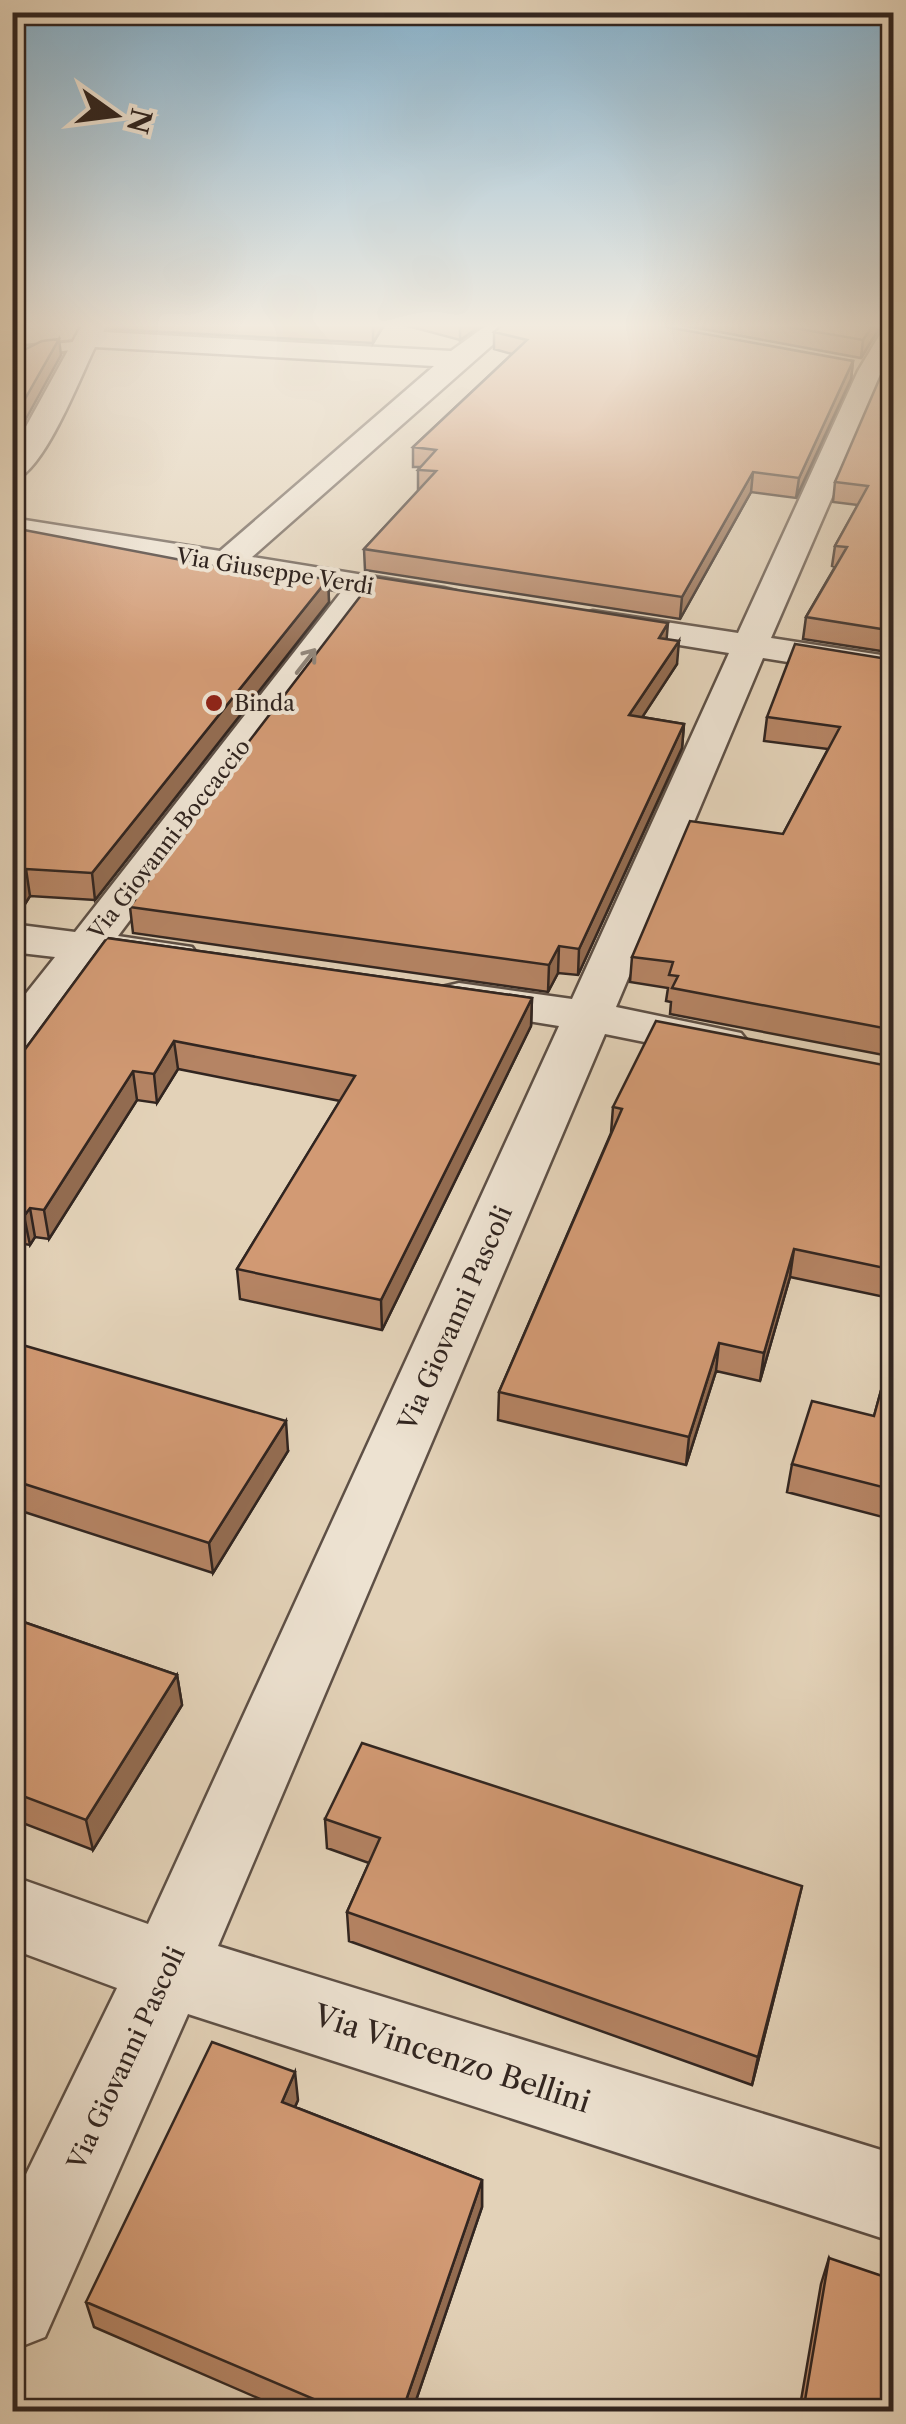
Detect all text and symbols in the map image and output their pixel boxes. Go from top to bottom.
north arrow [65,65,165,165]
text: N [120,105,159,137]
street label: Via Giuseppe Verdi [173,542,376,600]
one-way arrow [295,648,316,675]
place label: Binda [234,690,295,717]
marker: Binda [203,692,225,714]
street label: Via Giovanni Boccaccio [82,734,256,946]
street label: Via Giovanni Pascoli [392,1201,519,1436]
street label: Via Giovanni Pascoli [61,1941,192,2176]
street label: Via Vincenzo Bellini [308,1996,595,2121]

